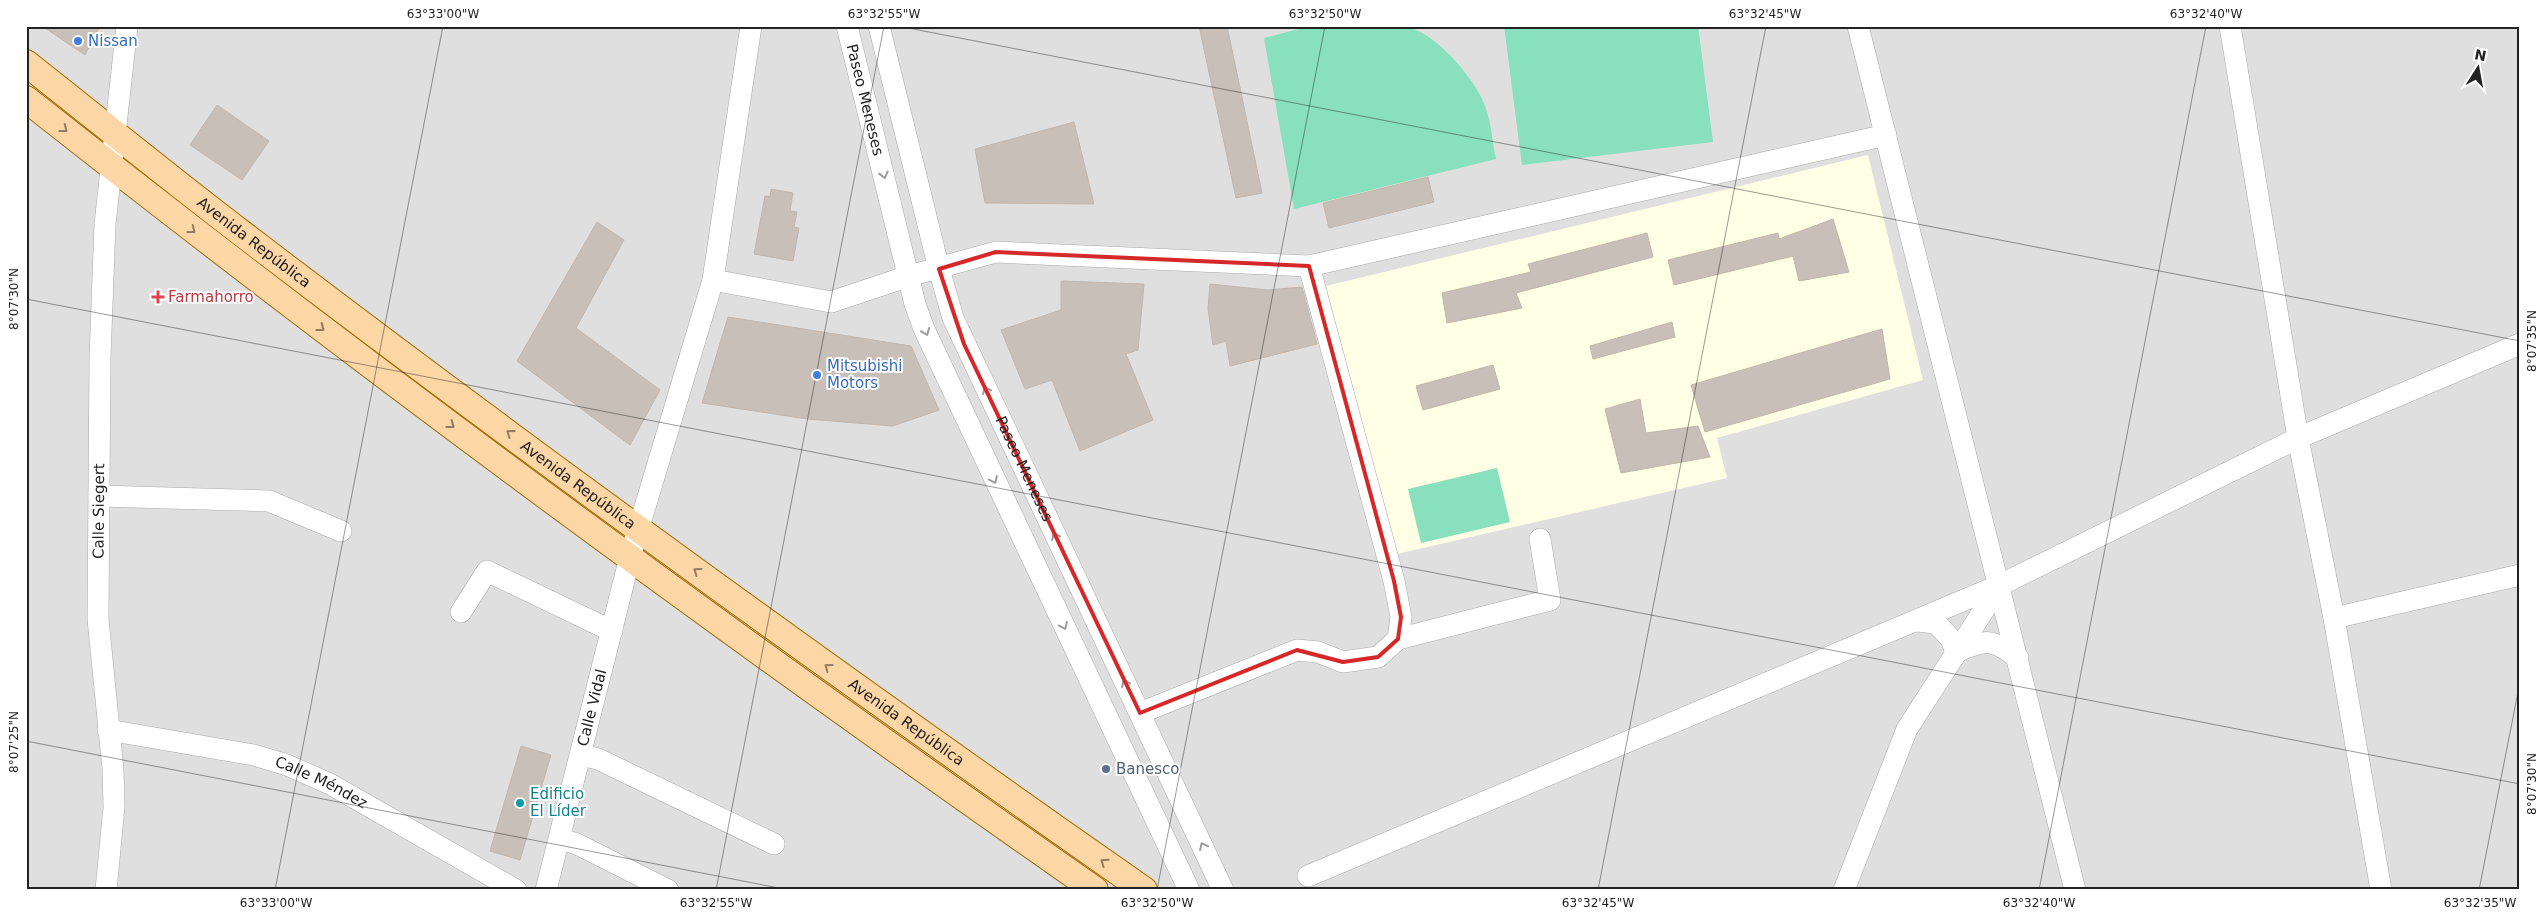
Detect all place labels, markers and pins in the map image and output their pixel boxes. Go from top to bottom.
place label: Nissan [88,32,138,50]
marker: Nissan [72,35,84,47]
place label: Farmahorro [168,288,254,306]
marker: Farmahorro [152,291,164,303]
place label: Mitsubishi Motors [827,357,903,392]
marker: Mitsubishi Motors [811,369,823,381]
place label: Banesco [1116,760,1179,778]
marker: Banesco [1100,763,1112,775]
place label: Edificio El Líder [530,785,587,820]
marker: Edificio El Líder [514,797,526,809]

